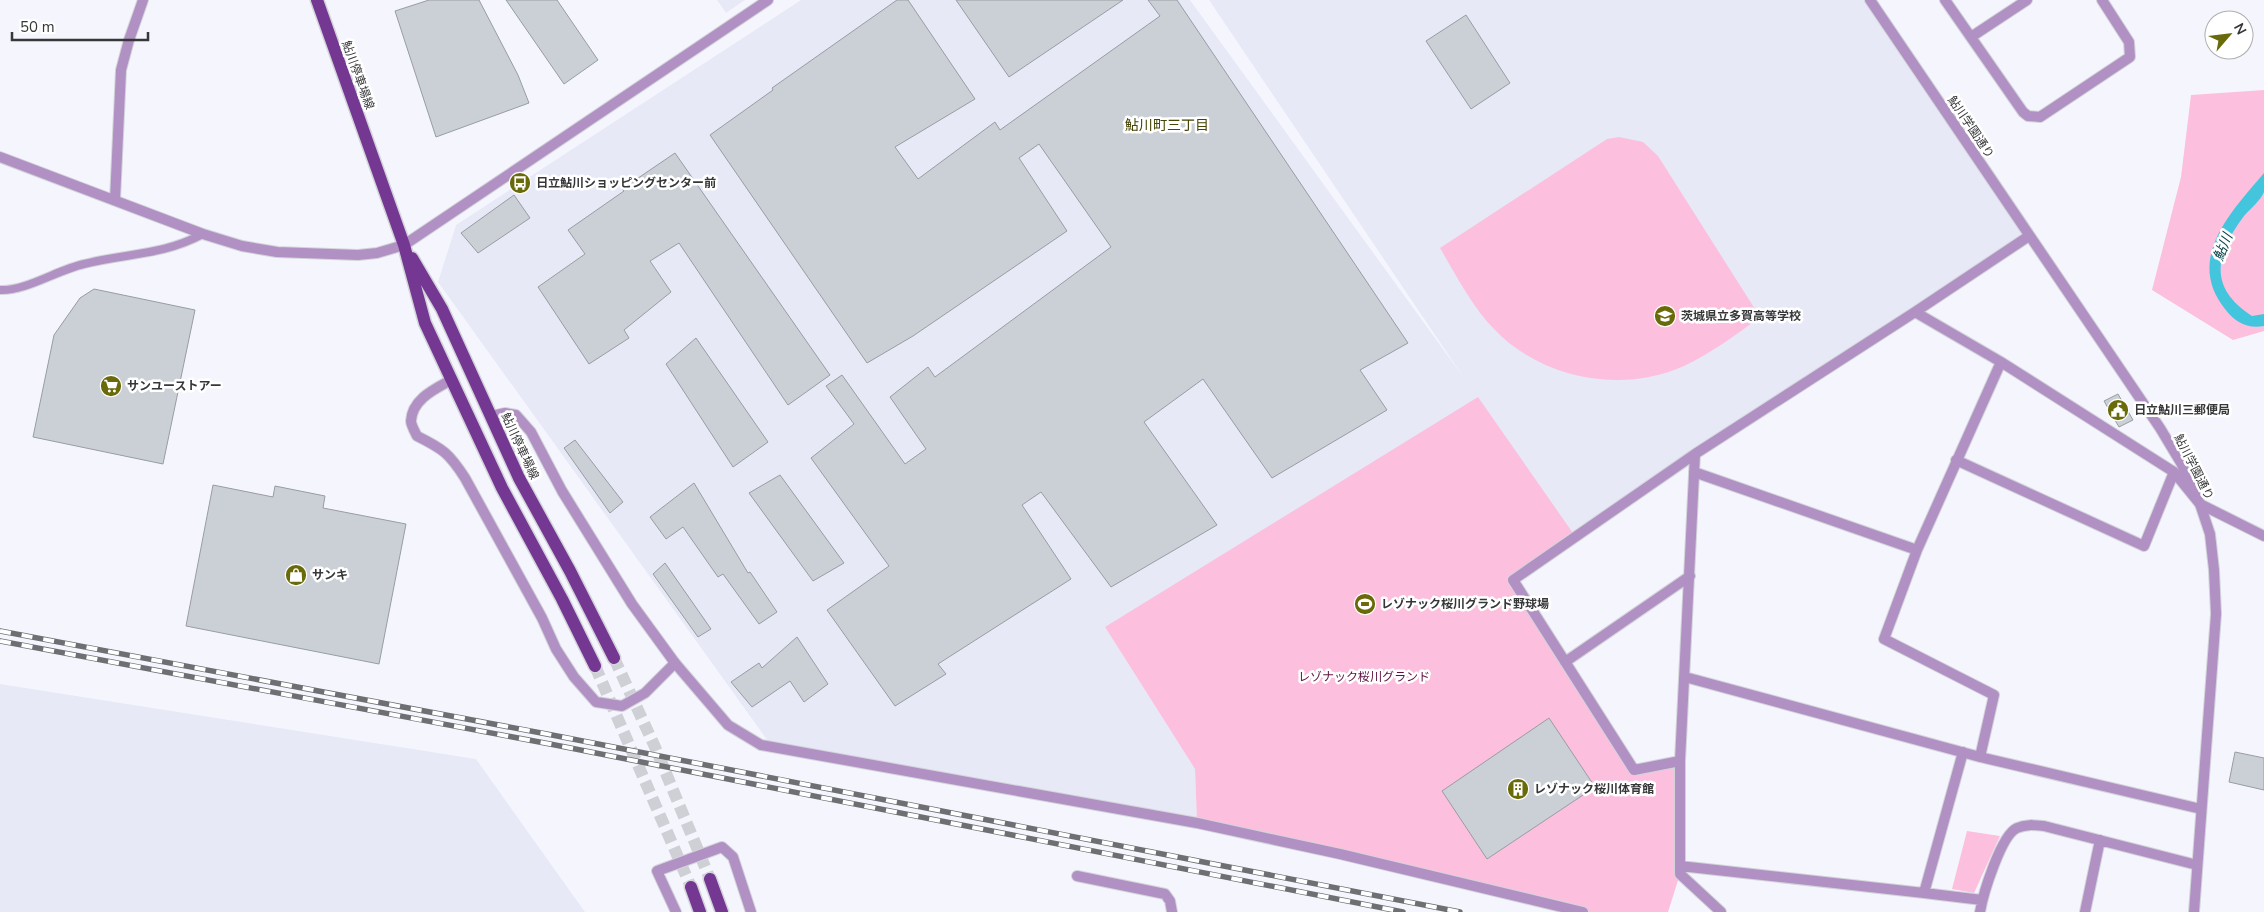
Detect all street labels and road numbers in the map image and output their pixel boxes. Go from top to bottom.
street label: 鮎川停車場線 [338,38,378,112]
street label: 鮎川学園通り [1944,93,1998,161]
street label: 鮎川停車場線 [498,410,542,482]
street label: 鮎川学園通り [2171,431,2217,503]

